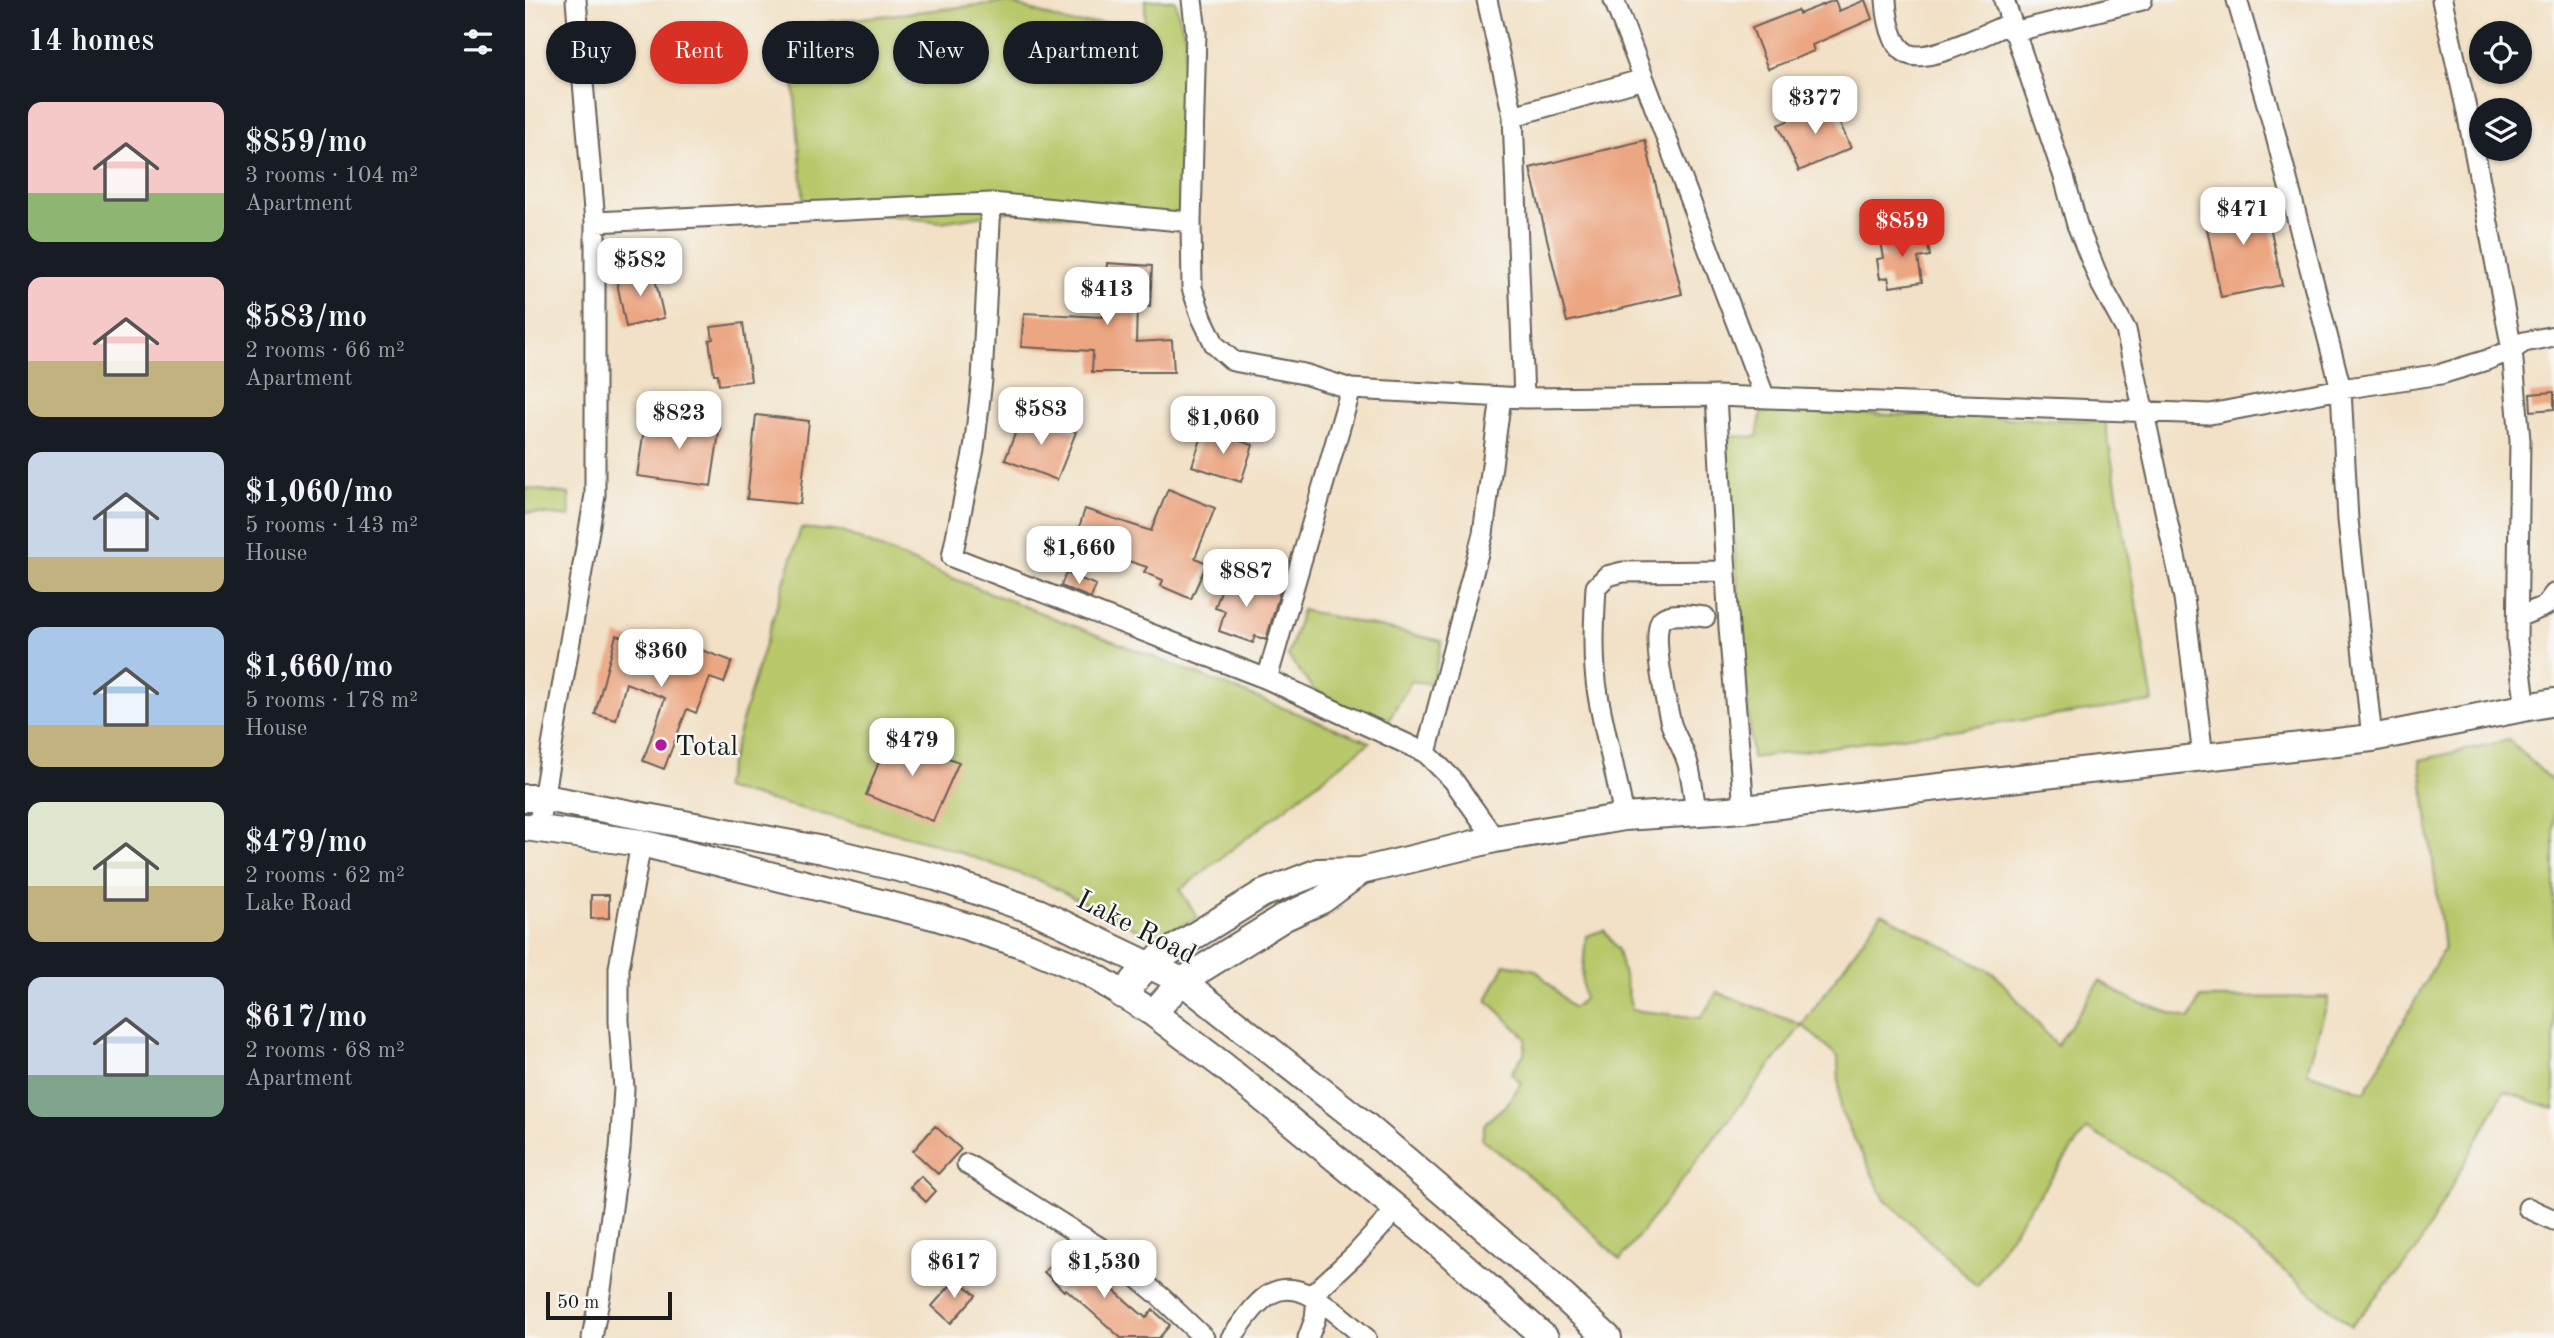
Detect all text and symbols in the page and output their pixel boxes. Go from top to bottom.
chip: Buy [546,21,636,84]
chip: Rent [650,21,748,84]
chip: Filters [762,21,879,84]
chip: New [893,21,989,84]
chip: Apartment [1003,21,1163,84]
map controls [2469,21,2532,161]
button: locate [2469,21,2532,84]
icon: filters [459,23,497,61]
text: 14 homes [28,27,154,57]
pin: $377 [1774,76,1856,136]
text: $377 [1788,87,1842,110]
button: layers [2469,98,2532,161]
text: $859/mo [245,128,367,158]
icon: home [84,130,168,214]
text: 3 rooms · 104 m² [245,164,418,187]
pin: $471 [2202,188,2284,247]
text: Apartment [245,192,353,215]
text: $471 [2216,198,2270,221]
pin: $859 [1861,200,1943,259]
text: $859 [1875,210,1929,233]
pin: $582 [599,238,681,298]
text: $582 [613,249,667,272]
pin: $413 [1066,268,1148,327]
text: $413 [1080,278,1134,301]
text: $583/mo [245,303,367,333]
icon: home [84,305,168,389]
text: 2 rooms · 66 m² [245,339,405,362]
text: Apartment [245,367,353,390]
pin: $583 [1000,388,1082,447]
pin: $823 [638,392,720,451]
pin: $1,060 [1166,396,1280,456]
text: $583 [1014,398,1068,421]
text: $823 [652,402,706,425]
text: $1,060 [1186,407,1260,430]
text: $1,060/mo [245,478,393,508]
icon: home [84,480,168,564]
text: 5 rooms · 143 m² [245,514,418,537]
pin: $1,660 [1022,526,1136,586]
text: $1,660 [1042,537,1116,560]
text: House [245,542,307,565]
pin: $887 [1205,550,1287,609]
text: $887 [1219,560,1273,583]
pin: $360 [620,630,702,689]
text: $360 [634,640,688,663]
text: $1,660/mo [245,653,393,683]
icon: home [84,655,168,739]
text: 5 rooms · 178 m² [245,689,418,712]
text: House [245,717,307,740]
pin: $479 [871,718,953,778]
text: $479 [885,729,939,752]
place label: Total [675,734,738,762]
marker: Total [653,737,669,753]
text: $479/mo [245,828,367,858]
icon: home [84,830,168,914]
text: 2 rooms · 62 m² [245,864,405,887]
street label: Lake Road [1071,887,1200,971]
text: Lake Road [245,892,352,915]
text: $617/mo [245,1003,367,1033]
icon: home [84,1005,168,1089]
text: 2 rooms · 68 m² [245,1039,405,1062]
text: Apartment [245,1067,353,1090]
pin: $617 [913,1240,995,1300]
pin: $1,530 [1047,1240,1161,1300]
text: $617 [927,1251,981,1274]
text: $1,530 [1067,1251,1141,1274]
scale bar [546,1289,672,1321]
text: 50 m [557,1294,599,1313]

